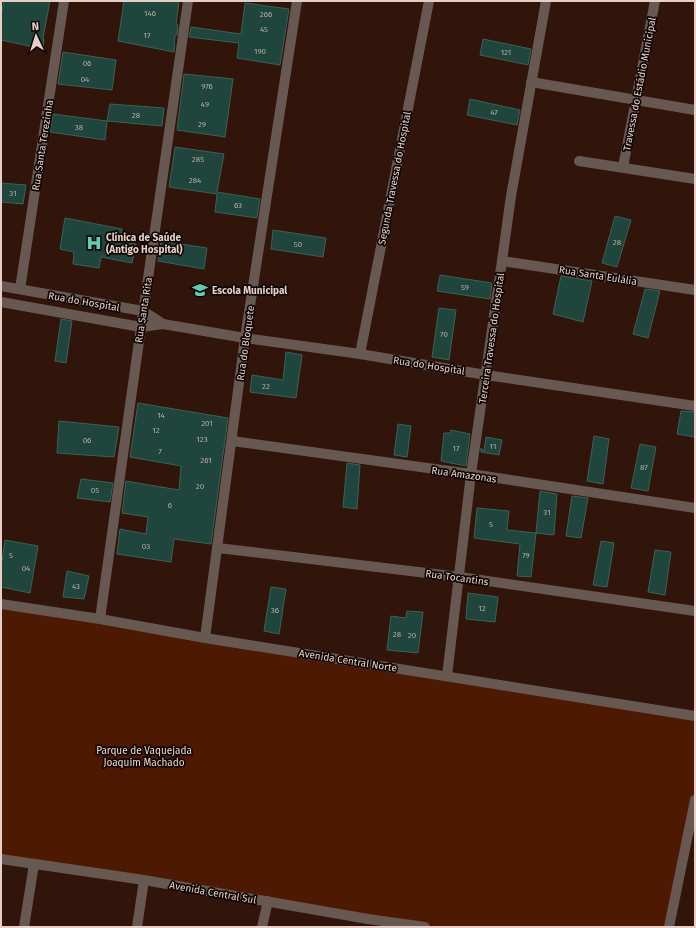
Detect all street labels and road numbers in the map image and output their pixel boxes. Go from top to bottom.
street label: Travessa do Estádio Municipal [621,16,659,152]
street label: Rua Santa Terezinha [30,99,56,191]
street label: Segunda Travessa do Hospital [376,111,414,246]
street label: Rua Santa Eulália [558,264,638,288]
street label: Terceira Travessa do Hospital [477,272,507,404]
street label: Rua Santa Rita [133,277,155,344]
street label: Rua do Hospital [47,290,121,314]
street label: Rua do Bloquete [235,305,257,381]
street label: Rua do Hospital [392,354,466,378]
street label: Rua Amazonas [430,464,498,486]
street label: Rua Tocantins [425,568,489,588]
street label: Avenida Central Norte [298,647,398,675]
street label: Avenida Central Sul [169,879,257,907]

